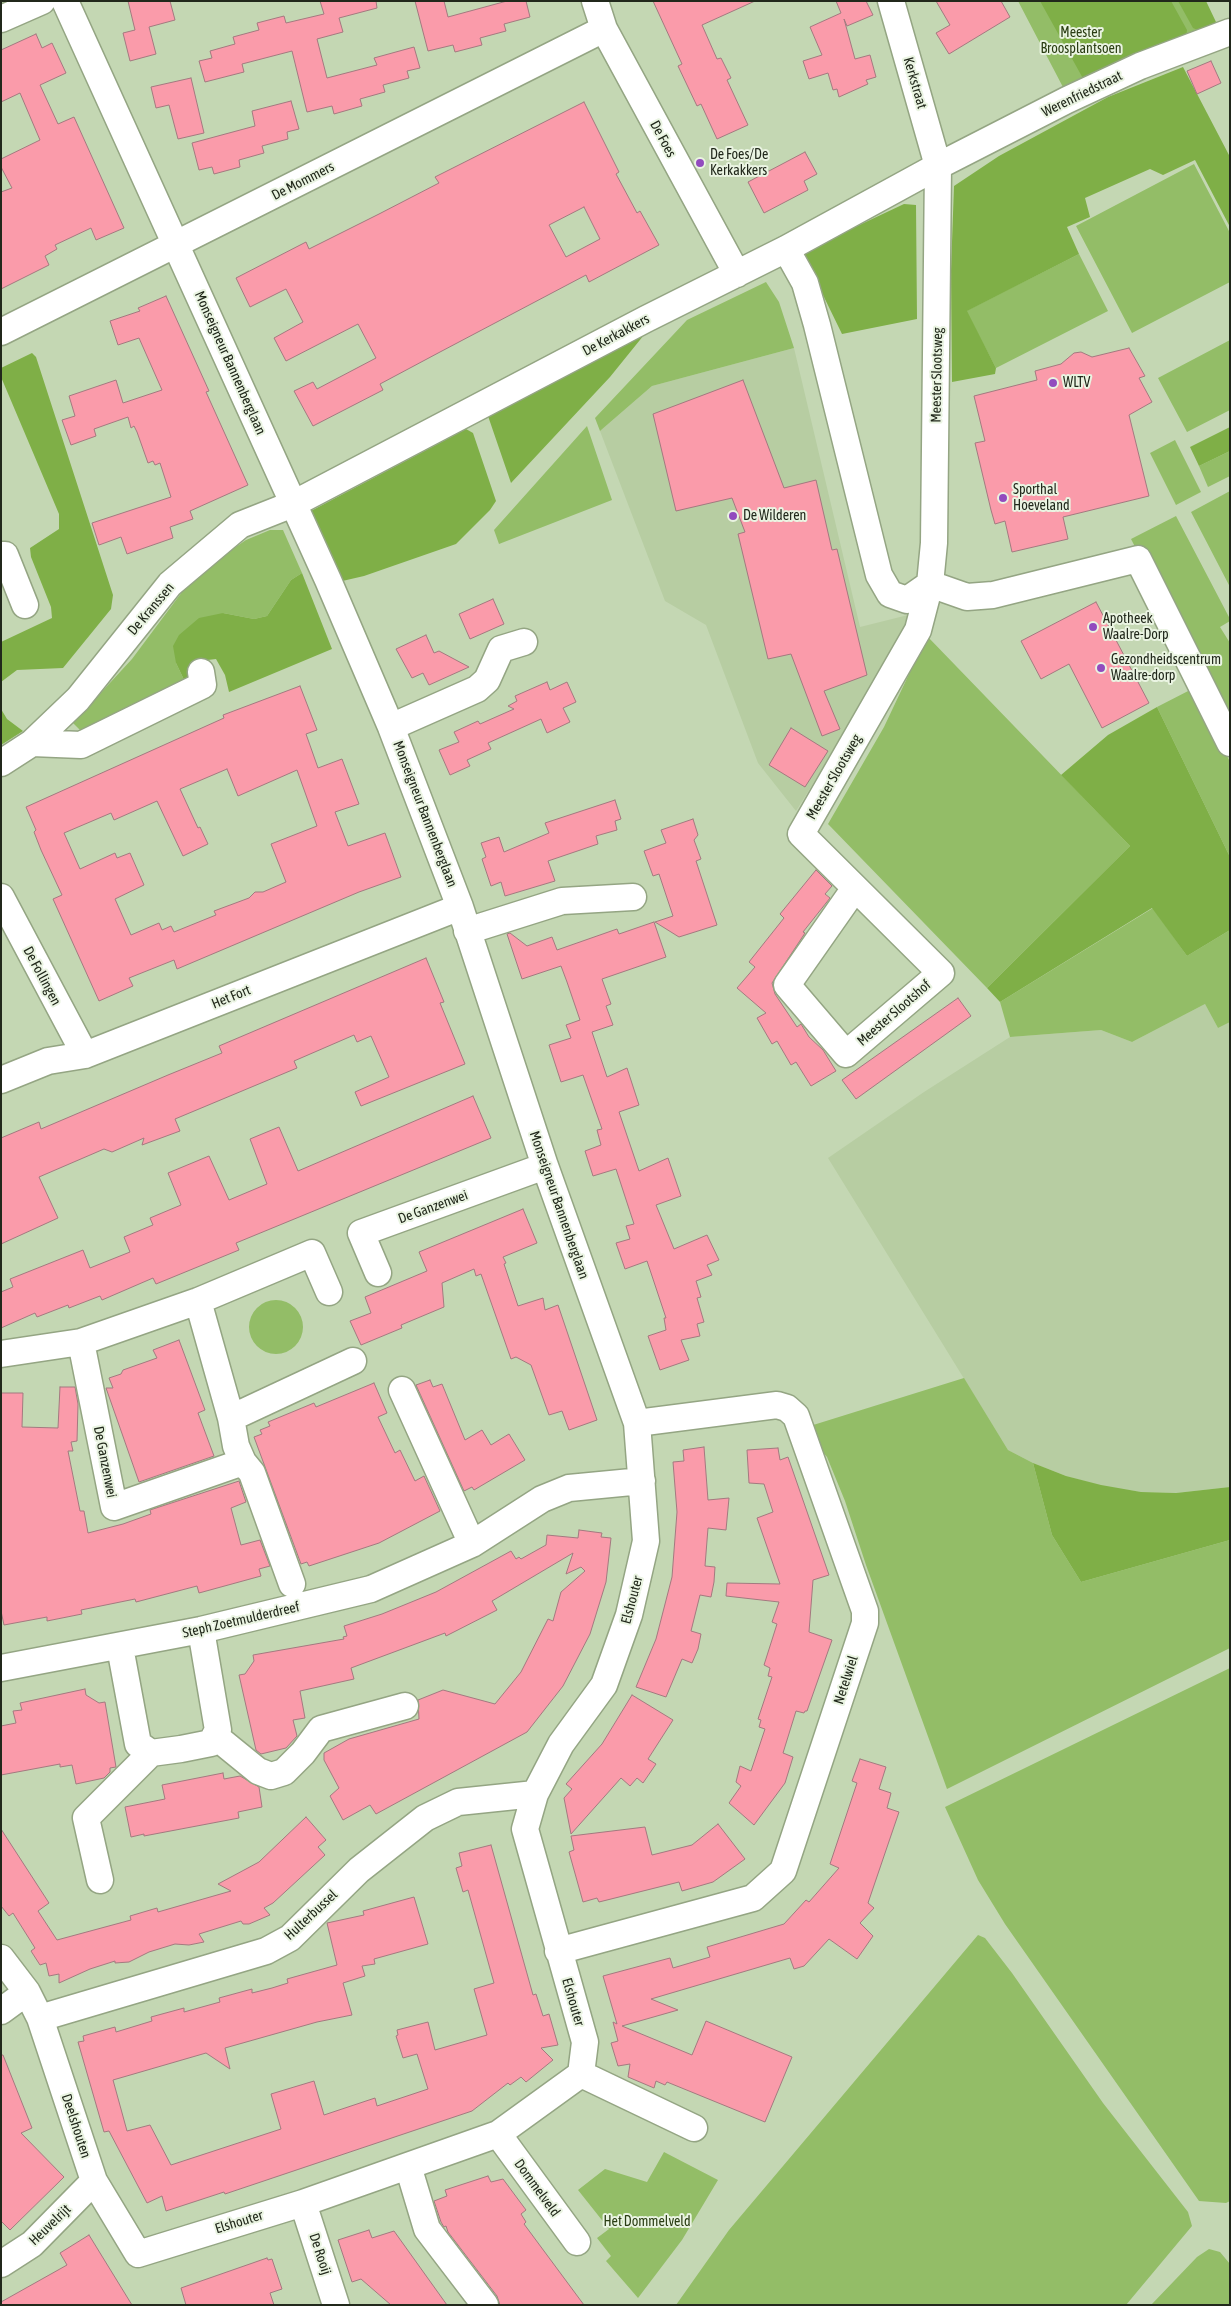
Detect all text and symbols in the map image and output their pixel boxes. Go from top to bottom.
park label: Meester Broosplantsoen [1040,25,1122,58]
street label: Kerkstraat [900,55,930,111]
street label: Werenfriedstraat [1039,67,1125,121]
street label: De Foes [646,118,680,160]
place label: De Foes/De Kerkakkers [710,147,768,180]
marker: De Foes/De Kerkakkers [694,157,706,169]
street label: De Mommers [269,158,337,204]
street label: Monseigneur Bannenberglaan [191,289,269,437]
street label: De Kerkakkers [580,310,652,360]
street label: Meester Slootsweg [928,327,946,423]
place label: WLTV [1063,375,1090,391]
marker: WLTV [1047,377,1059,389]
place label: Sporthal Hoeveland [1013,482,1070,514]
marker: Sporthal Hoeveland [997,492,1009,504]
place label: De Wilderen [743,508,806,524]
marker: De Wilderen [727,510,739,522]
street label: De Kranssen [124,579,178,639]
place label: Apotheek Waalre-Dorp [1103,611,1169,644]
marker: Apotheek Waalre-Dorp [1087,621,1099,633]
place label: Gezondheidscentrum Waalre-dorp [1111,652,1221,684]
marker: Gezondheidscentrum Waalre-dorp [1095,662,1107,674]
street label: Meester Slootsweg [803,731,865,823]
street label: Monseigneur Bannenberglaan [389,738,461,890]
street label: De Follingen [19,944,65,1008]
street label: Meester Slootshof [854,976,934,1050]
street label: Het Fort [209,982,253,1012]
street label: Monseigneur Bannenberglaan [526,1129,592,1281]
street label: De Ganzenwei [396,1187,470,1227]
street label: De Ganzenwei [90,1425,120,1499]
street label: Elshouter [618,1574,646,1626]
street label: Steph Zoetmulderdreef [181,1598,301,1642]
street label: Netelwiel [830,1654,862,1706]
street label: Hulterbussel [281,1886,341,1944]
street label: Elshouter [558,1976,588,2028]
street label: Deelshouten [58,2092,94,2160]
street label: Dommelveld [511,2156,563,2220]
street label: Heuvelrijt [26,2201,74,2249]
street label: Elshouter [213,2207,265,2237]
park label: Het Dommelveld [603,2214,691,2230]
street label: De Rooij [305,2231,335,2277]

